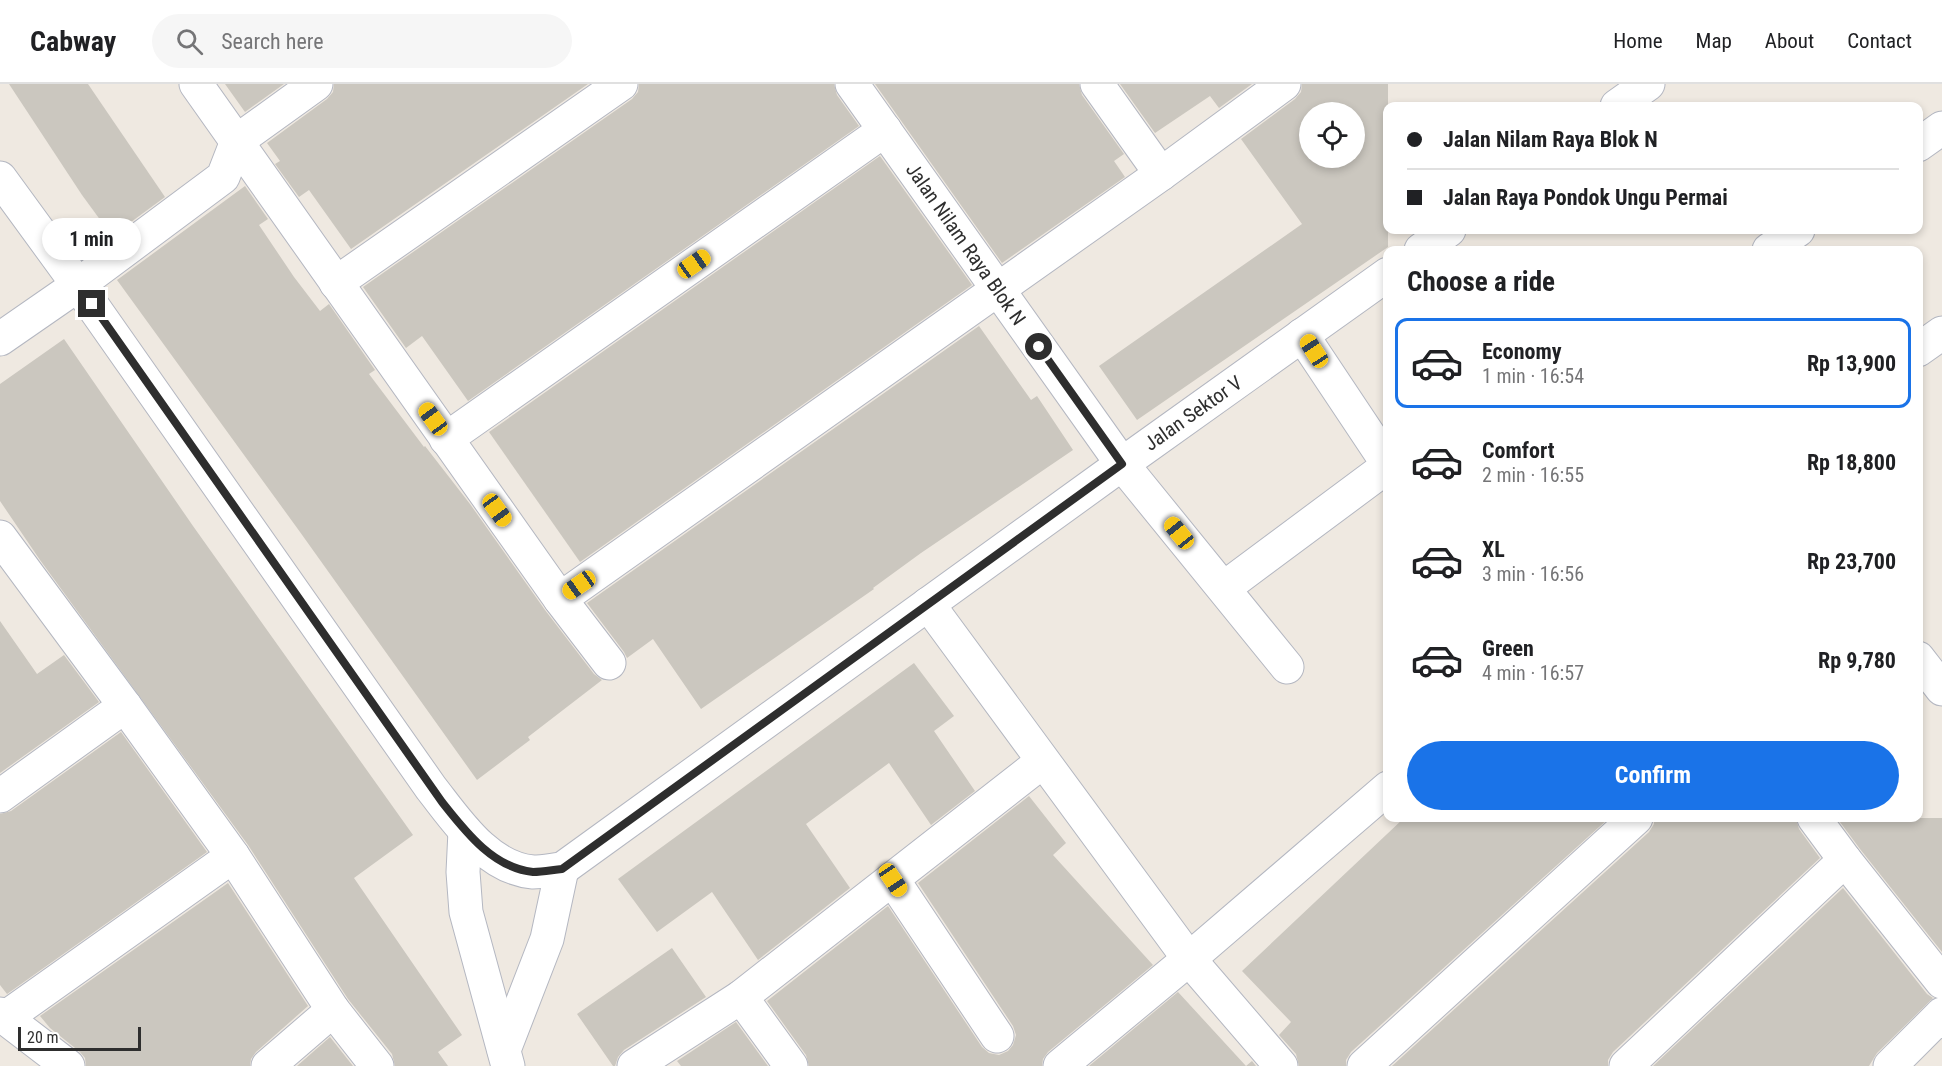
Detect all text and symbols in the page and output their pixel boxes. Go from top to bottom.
search box [152,14,572,68]
text: Cabway [30,25,116,58]
icon: search [173,25,206,58]
text: Search here [221,29,324,54]
text: Home [1613,29,1663,53]
text: Map [1696,29,1732,53]
text: About [1765,29,1814,53]
text: Contact [1847,29,1912,53]
map controls [1299,102,1365,168]
button: locate [1299,102,1365,168]
text: Jalan Nilam Raya Blok N [1443,127,1658,152]
street label: Jalan Nilam Raya Blok N [901,158,1031,330]
text: Jalan Raya Pondok Ungu Permai [1443,185,1728,210]
callout: 1 min [42,217,142,259]
text: 1 min [69,227,114,251]
car [674,246,714,282]
text: Choose a ride [1407,266,1555,298]
route end [78,290,105,317]
car [1297,331,1331,371]
route start [1025,333,1052,360]
icon: car [1410,336,1464,390]
text: Economy [1482,339,1562,364]
text: Rp 13,900 [1807,351,1896,376]
text: 1 min · 16:54 [1482,364,1584,388]
street label: Jalan Sektor V [1139,370,1247,456]
car [415,399,451,439]
icon: car [1410,435,1464,489]
text: Comfort [1482,438,1555,463]
text: Rp 18,800 [1807,450,1896,475]
text: 2 min · 16:55 [1482,463,1584,487]
car [479,490,515,530]
car [1161,513,1197,553]
icon: car [1410,534,1464,588]
text: XL [1482,537,1505,562]
text: Rp 23,700 [1807,549,1896,574]
text: 3 min · 16:56 [1482,562,1584,586]
car [559,567,599,603]
icon: car [1410,633,1464,687]
text: Green [1482,636,1534,661]
text: Rp 9,780 [1818,648,1896,673]
text: 4 min · 16:57 [1482,661,1584,685]
button: Confirm [1407,741,1899,810]
car [875,860,911,900]
scale bar [18,1024,141,1052]
text: 20 m [27,1028,59,1047]

